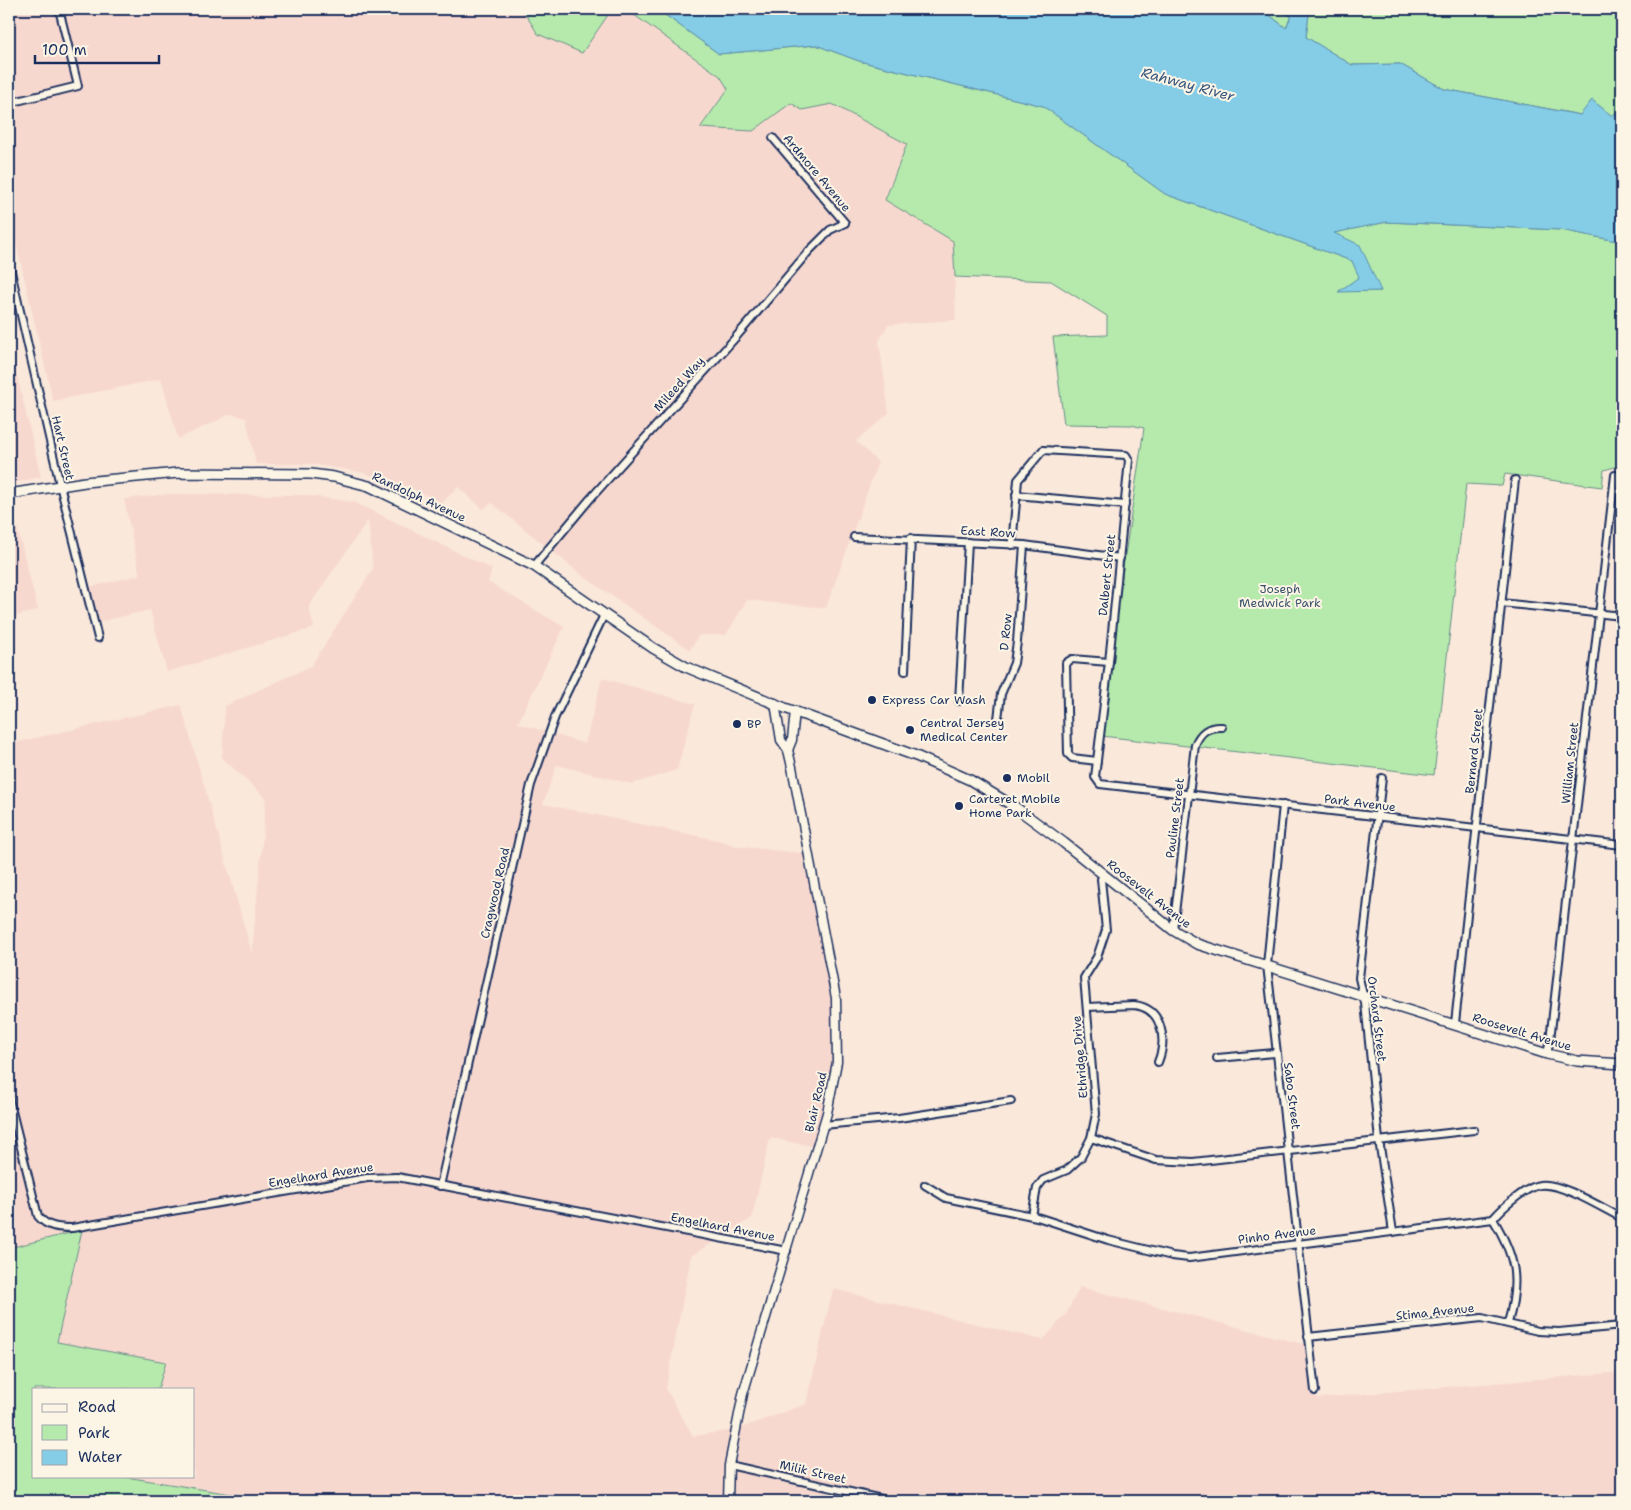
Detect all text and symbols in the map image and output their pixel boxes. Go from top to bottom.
scale bar [35,32,159,64]
text: 100 m [42,40,87,60]
water label: Rahway River [1139,63,1237,105]
street label: Ardmore Avenue [780,131,854,215]
street label: Mileed Way [650,353,708,415]
street label: Hart Street [48,414,78,482]
street label: Randolph Avenue [370,468,469,526]
street label: East Row [960,523,1017,541]
street label: Dalbert Street [1095,533,1119,617]
park label: Joseph Medwick Park [1239,581,1321,611]
street label: D Row [996,612,1016,651]
place label: Express Car Wash [882,692,986,708]
marker: Express Car Wash [866,694,878,706]
street label: Bernard Street [1462,708,1486,794]
place label: Central Jersey Medical Center [920,715,1008,745]
place label: BP [747,716,761,732]
marker: BP [731,718,743,730]
street label: William Street [1558,721,1582,805]
marker: Central Jersey Medical Center [904,724,916,736]
place label: Mobil [1017,770,1050,786]
marker: Mobil [1001,772,1013,784]
street label: Pauline Street [1162,777,1188,859]
place label: Carteret Mobile Home Park [969,791,1061,821]
street label: Park Avenue [1323,791,1397,815]
marker: Carteret Mobile Home Park [953,800,965,812]
street label: Cragwood Road [477,846,513,940]
street label: Roosevelt Avenue [1104,856,1195,932]
street label: Orchard Street [1364,975,1390,1063]
street label: Roosevelt Avenue [1471,1009,1574,1055]
street label: Ethridge Drive [1068,1015,1092,1099]
street label: Sabo Street [1280,1061,1304,1131]
street label: Blair Road [801,1070,831,1134]
street label: Engelhard Avenue [267,1159,375,1191]
street label: Engelhard Avenue [670,1209,777,1245]
street label: Pinho Avenue [1237,1222,1317,1248]
street label: Stima Avenue [1395,1300,1475,1324]
legend [32,1388,195,1478]
text: Road [78,1397,116,1417]
text: Park [78,1423,110,1443]
text: Water [78,1447,122,1467]
street label: Milik Street [778,1457,848,1487]

